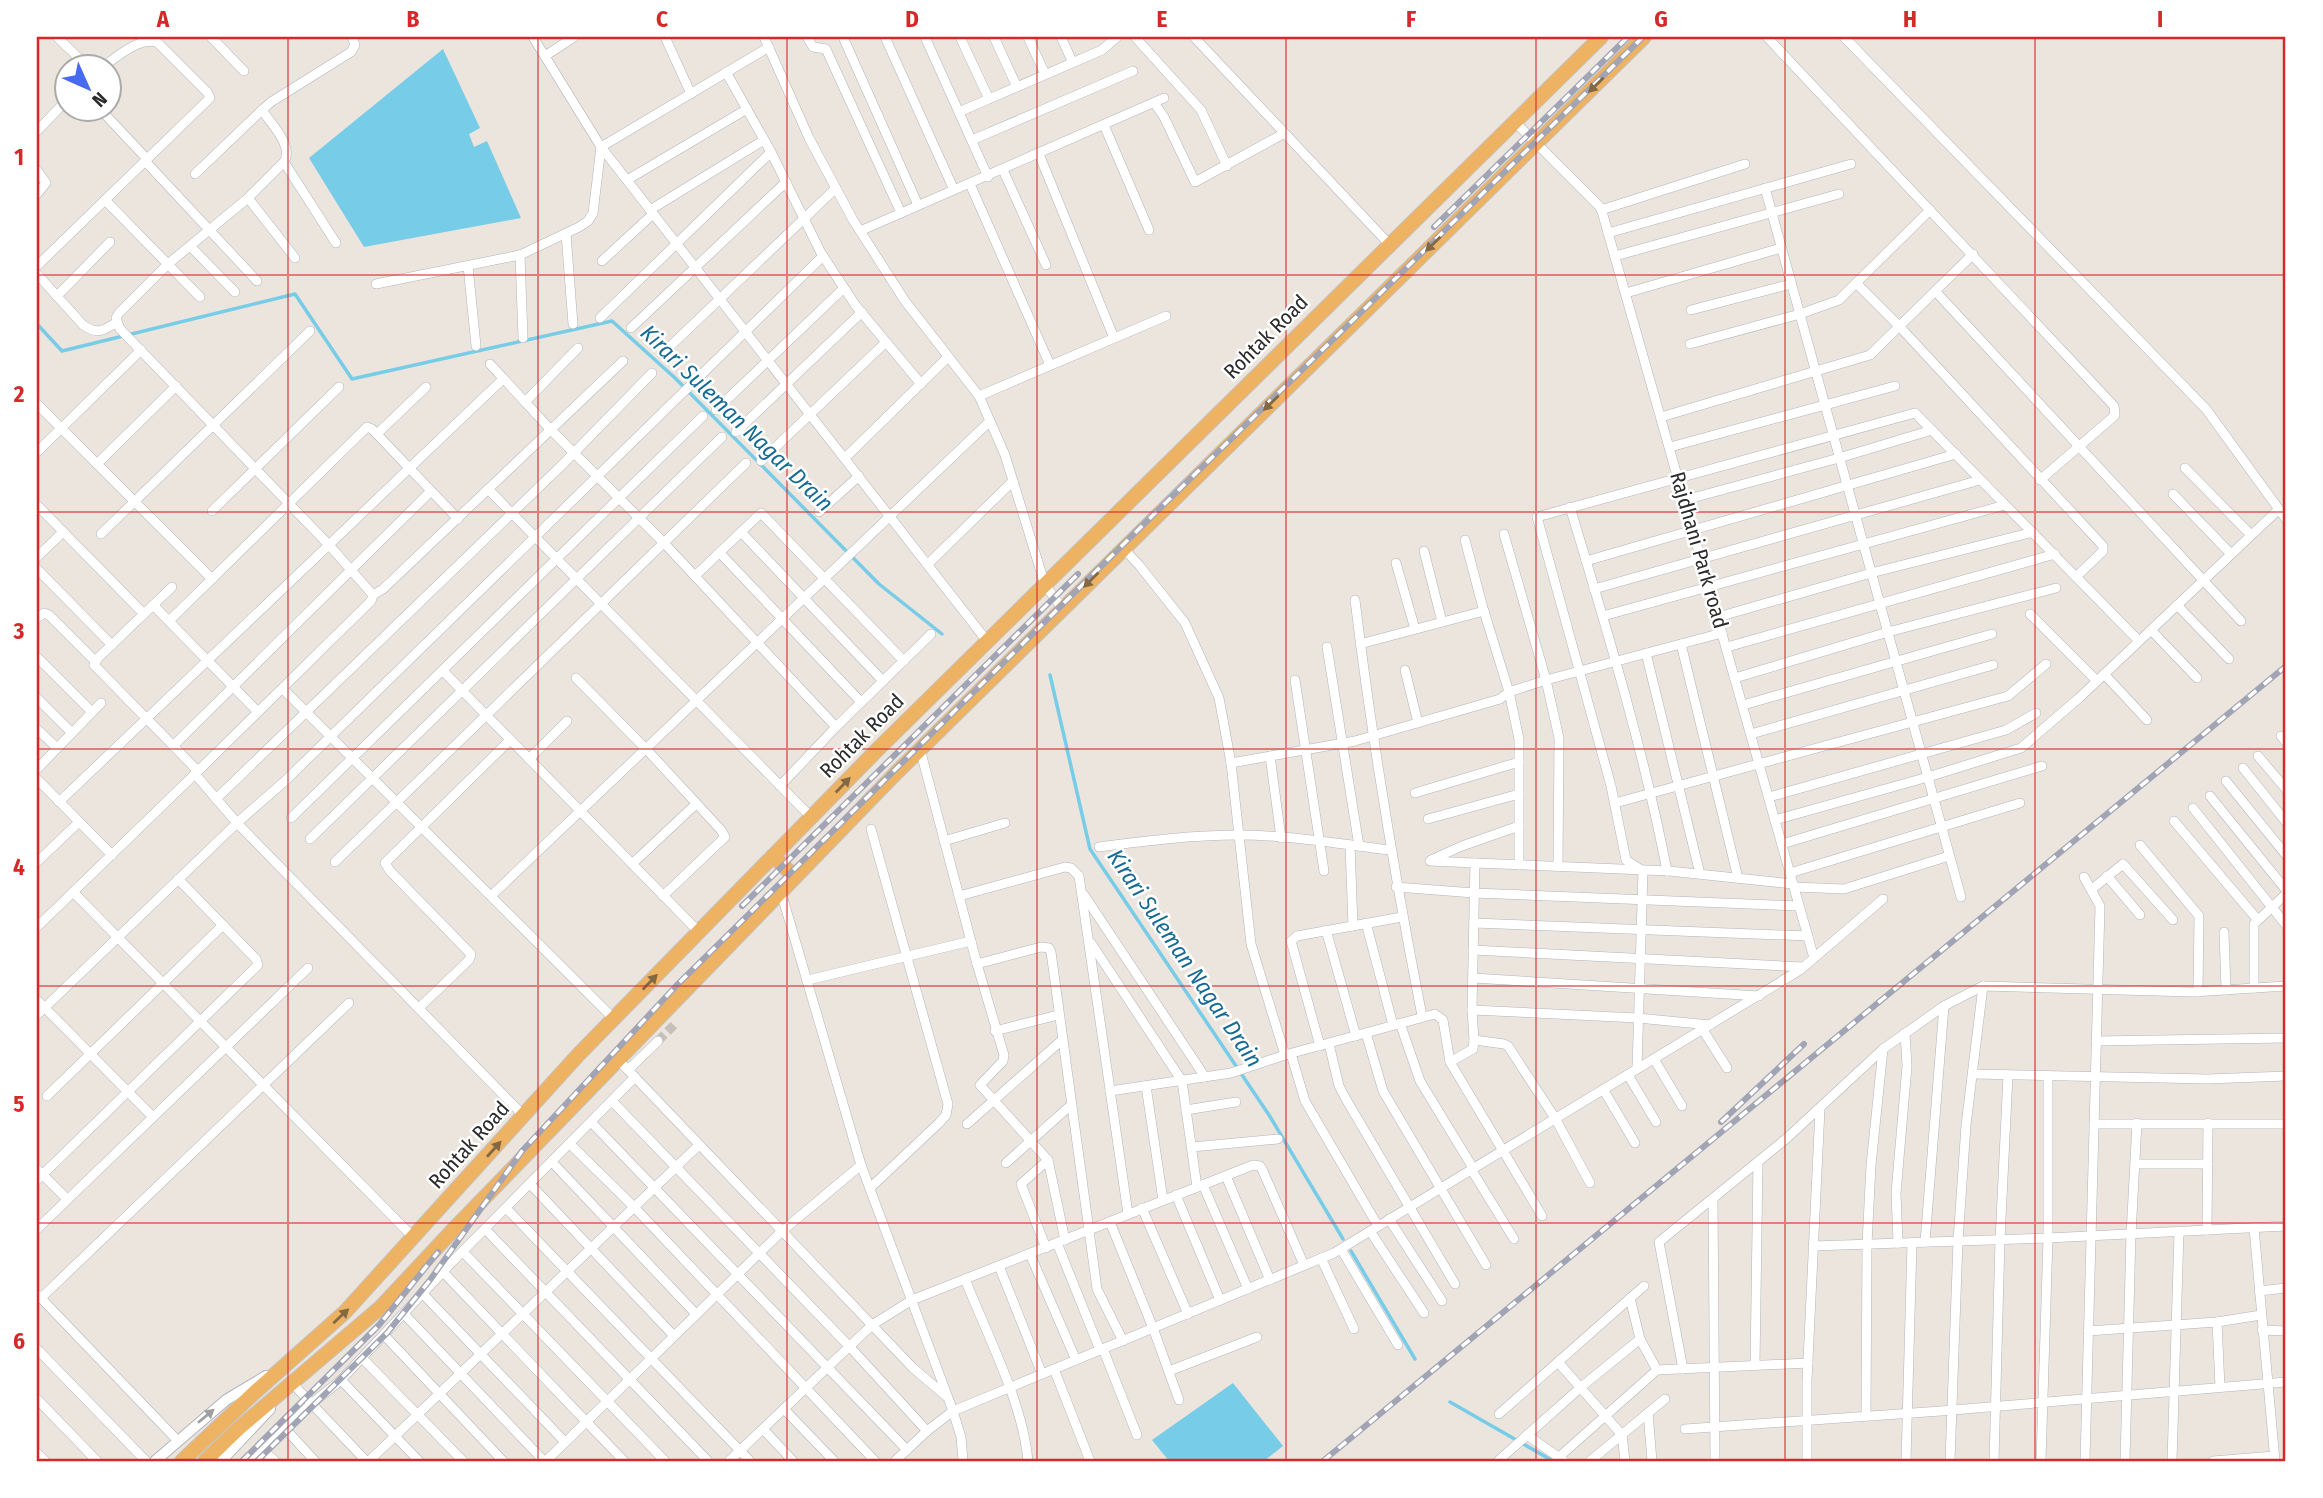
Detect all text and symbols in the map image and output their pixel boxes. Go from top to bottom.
text: A [156,5,170,33]
text: B [407,5,420,33]
text: C [656,5,668,33]
text: D [905,5,919,33]
text: E [1157,5,1168,33]
text: F [1406,5,1416,33]
text: G [1654,5,1668,33]
text: H [1903,5,1917,33]
text: I [2157,5,2163,33]
north arrow [52,52,122,122]
one-way arrow [1587,76,1604,93]
text: N [88,88,112,112]
text: 1 [14,143,24,171]
one-way arrow [1425,235,1442,251]
street label: Rohtak Road [1218,289,1314,385]
water label: Kirari Suleman Nagar Drain [635,319,839,517]
text: 2 [13,380,25,408]
one-way arrow [1263,395,1280,411]
street label: Rajdhani Park road [1664,469,1734,631]
one-way arrow [1083,571,1100,587]
text: 3 [13,617,25,645]
street label: Rohtak Road [814,688,910,784]
one-way arrow [834,777,850,794]
water label: Kirari Suleman Nagar Drain [1102,844,1268,1072]
text: 4 [13,853,25,881]
one-way arrow [641,974,658,991]
text: 5 [13,1090,25,1118]
street label: Rohtak Road [423,1096,515,1194]
one-way arrow [486,1141,502,1158]
one-way arrow [332,1308,349,1325]
text: 6 [13,1327,25,1355]
one-way arrow [198,1409,215,1424]

